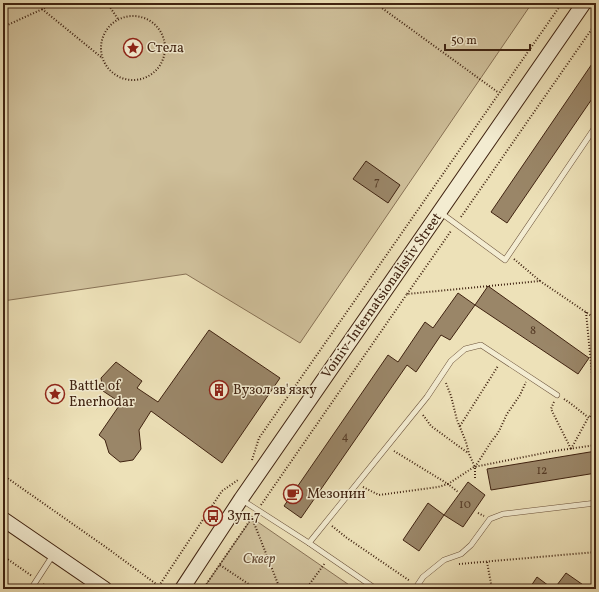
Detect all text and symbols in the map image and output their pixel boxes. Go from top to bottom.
scale bar [445,26,530,52]
text: 50 m [451,33,477,49]
place icon: Стела [122,37,144,59]
place label: Стела [147,39,184,58]
house number: 7 [374,174,380,190]
street label: Voiniv-Internatsionalistiv Street [317,209,447,383]
house number: 8 [530,323,536,339]
place label: Battle of Enerhodar [69,377,135,412]
building icon: Вузол зв'язку [208,379,230,401]
place label: Вузол зв'язку [233,381,317,400]
place icon: Battle of Enerhodar [44,383,66,405]
house number: 4 [341,429,349,445]
house number: 12 [536,463,548,479]
cafe icon: Мезонин [282,483,304,505]
place label: Мезонин [307,485,366,504]
house number: 10 [459,497,471,513]
bus stop icon: Зуп.7 [202,505,224,527]
place label: Зуп.7 [227,507,261,526]
park label: Сквер [243,550,276,569]

